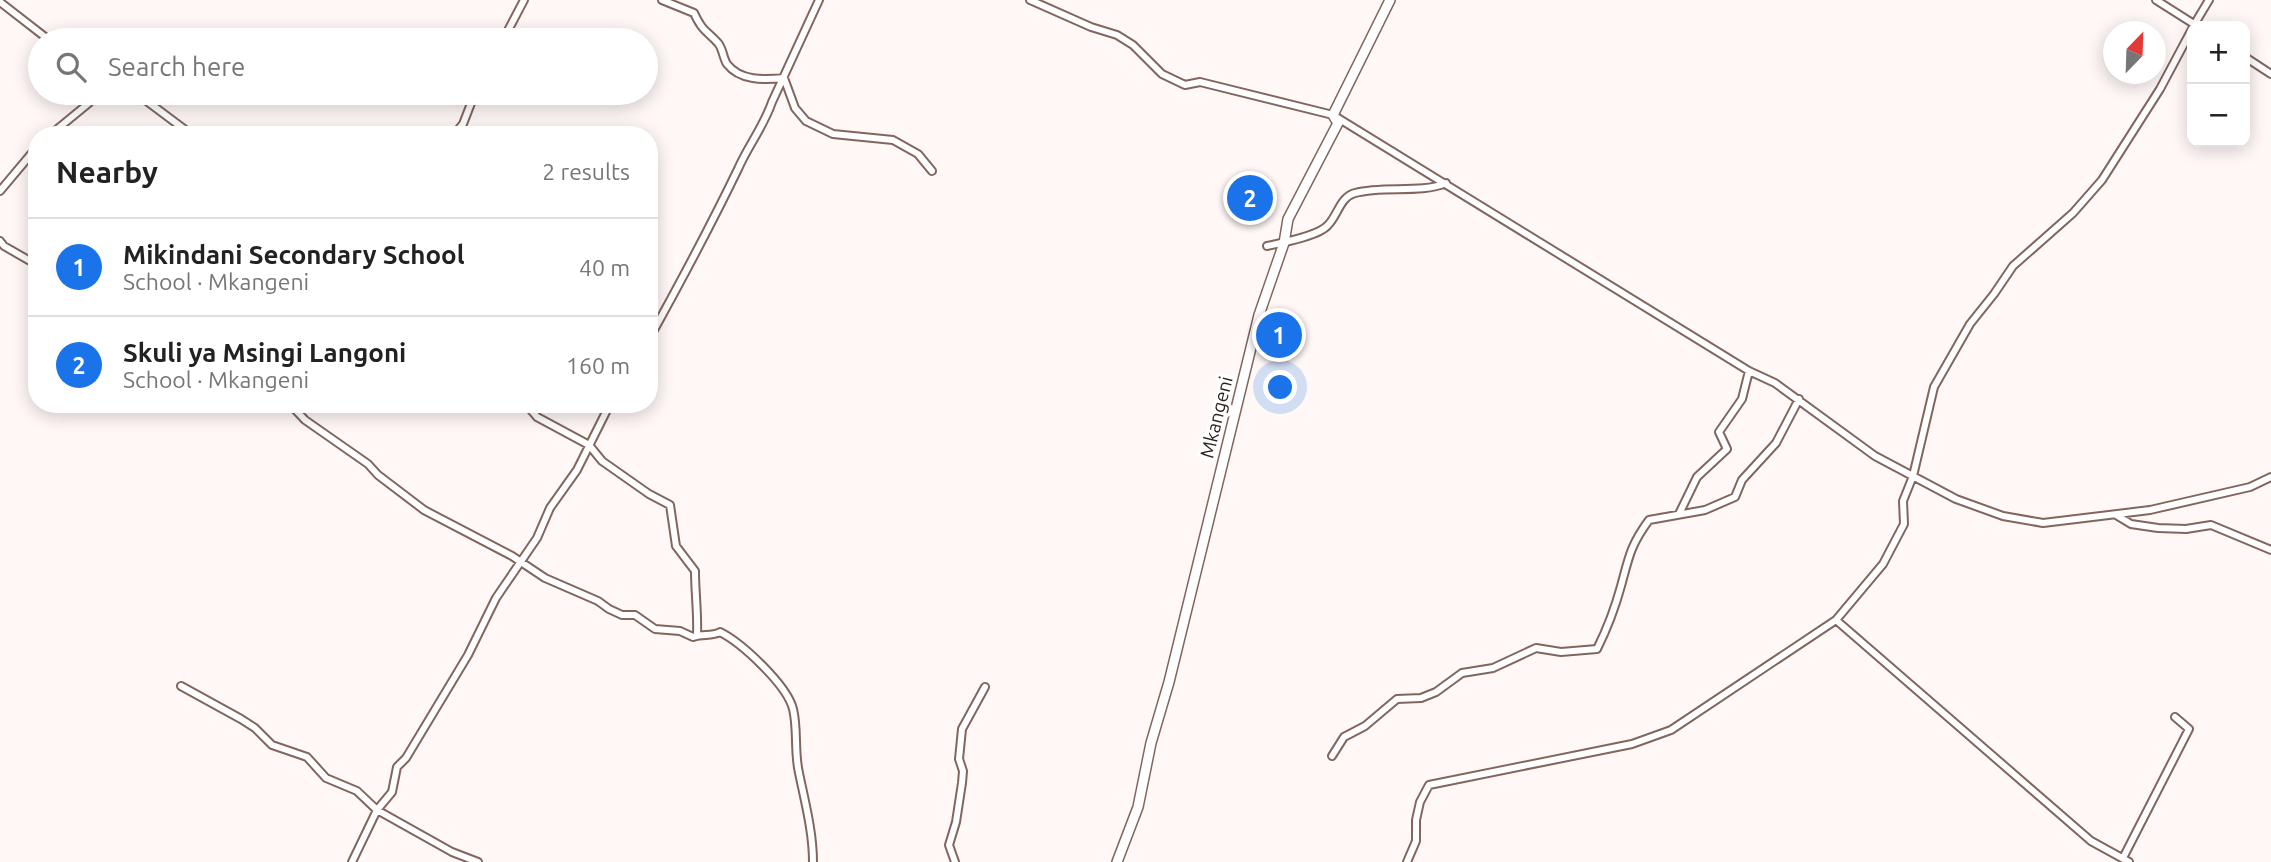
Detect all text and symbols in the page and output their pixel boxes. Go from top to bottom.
north arrow [2103,21,2166,84]
map controls [2187,21,2250,147]
button: + [2187,21,2250,84]
search box [28,28,658,105]
icon: search [52,48,90,86]
text: Search here [108,52,245,81]
button: − [2187,84,2250,147]
text: Nearby [56,155,158,189]
text: 2 results [542,159,630,184]
pin: 2 [1227,172,1273,224]
text: Mikindani Secondary School [123,240,465,269]
text: 1 [73,255,85,280]
text: 40 m [579,255,630,280]
text: School · Mkangeni [123,269,309,294]
pin: 1 [1256,309,1302,361]
text: Skuli ya Msingi Langoni [123,338,406,367]
text: 2 [73,353,85,378]
text: 160 m [566,353,630,378]
text: School · Mkangeni [123,367,309,392]
your location [1263,370,1297,404]
street label: Mkangeni [1195,374,1237,460]

